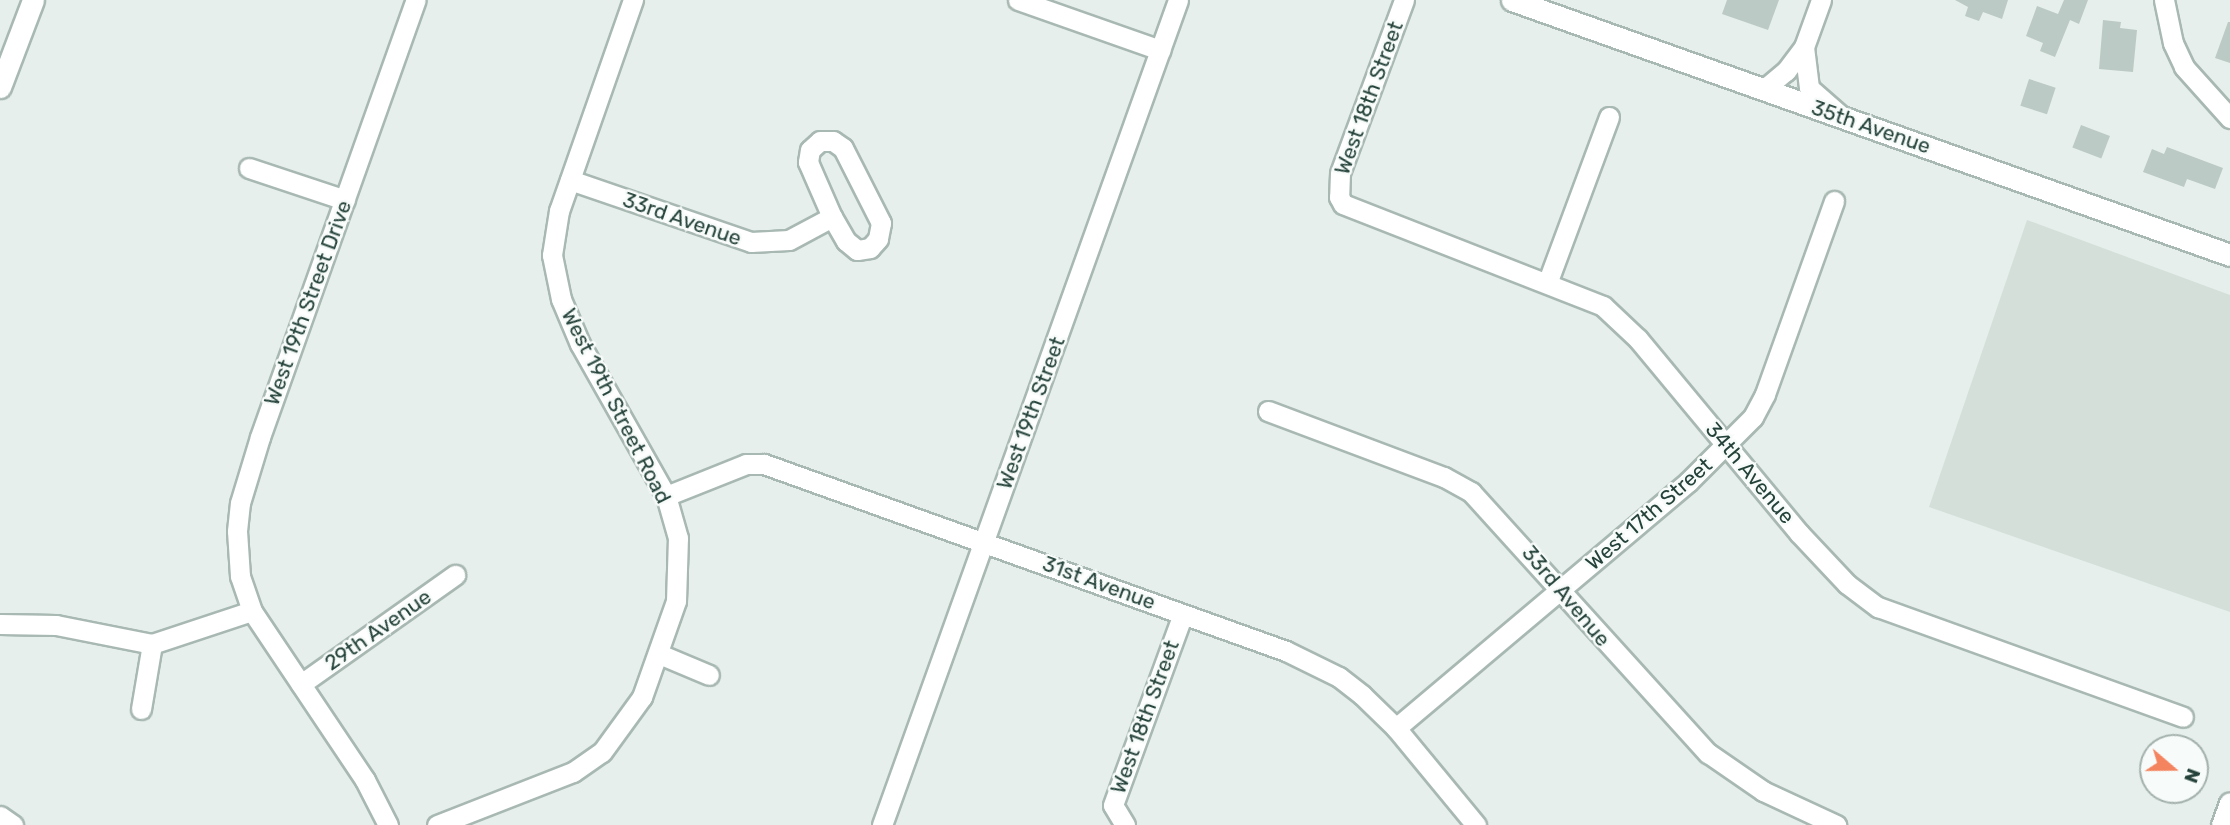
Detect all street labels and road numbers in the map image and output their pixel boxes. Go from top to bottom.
street label: West 18th Street [1330,18,1408,178]
street label: 35th Avenue [1808,95,1934,159]
street label: 33rd Avenue [619,187,745,251]
street label: West 19th Street Drive [259,197,357,409]
street label: West 19th Street Road [556,304,676,508]
street label: West 19th Street [992,333,1070,493]
street label: 34th Avenue [1700,417,1800,529]
street label: West 17th Street [1581,452,1717,576]
street label: 33rd Avenue [1516,540,1616,652]
street label: 31st Avenue [1039,551,1159,615]
street label: 29th Avenue [320,584,436,676]
street label: West 18th Street [1106,637,1184,797]

